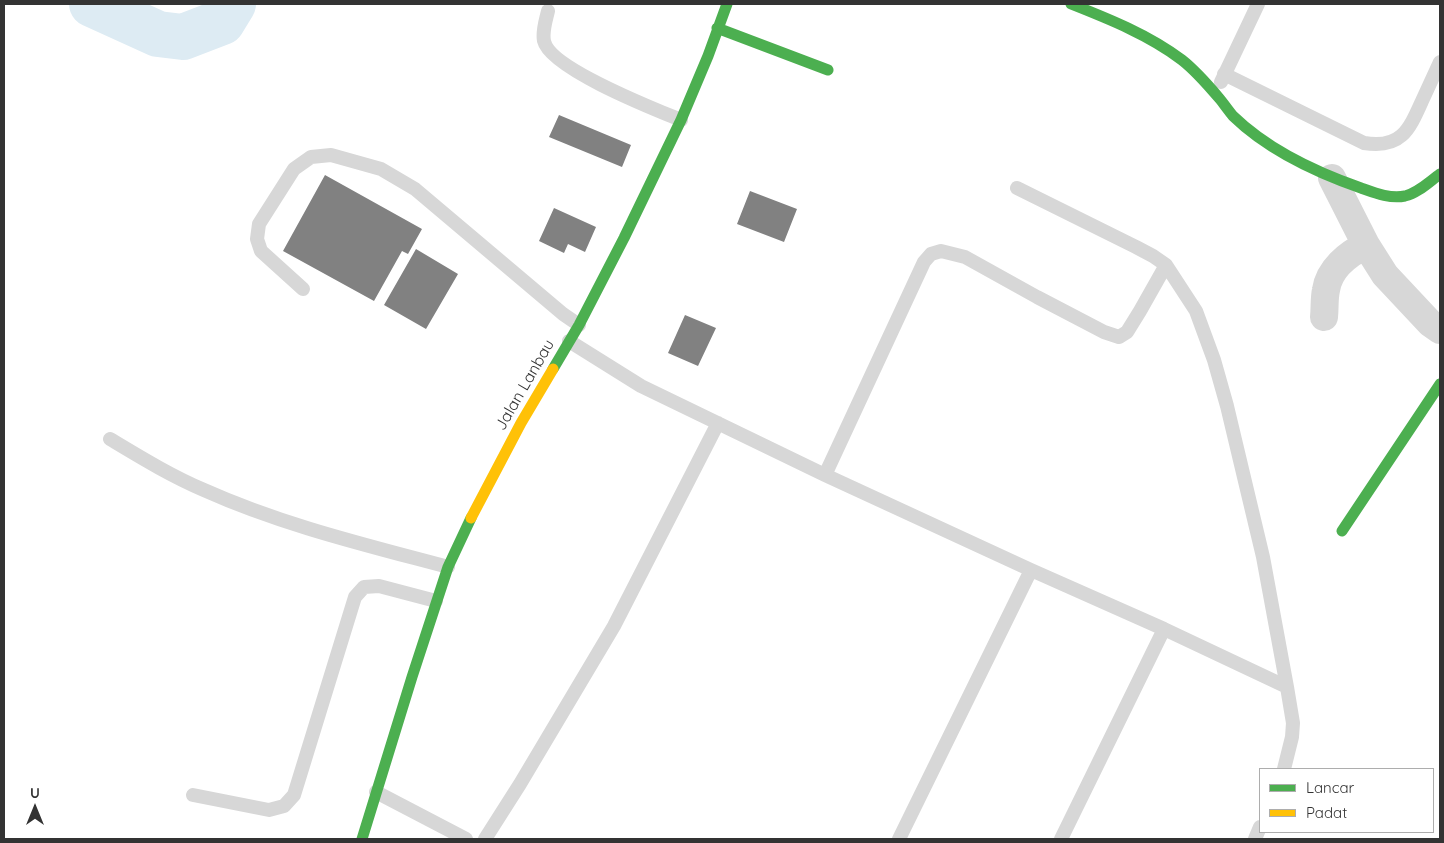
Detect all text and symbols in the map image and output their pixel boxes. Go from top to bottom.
street label: Jalan Lanbau [491,336,559,434]
legend [1259,768,1434,833]
text: Lancar [1306,778,1354,797]
north arrow [10,783,60,833]
text: U [30,784,40,802]
text: Padat [1306,803,1347,822]

